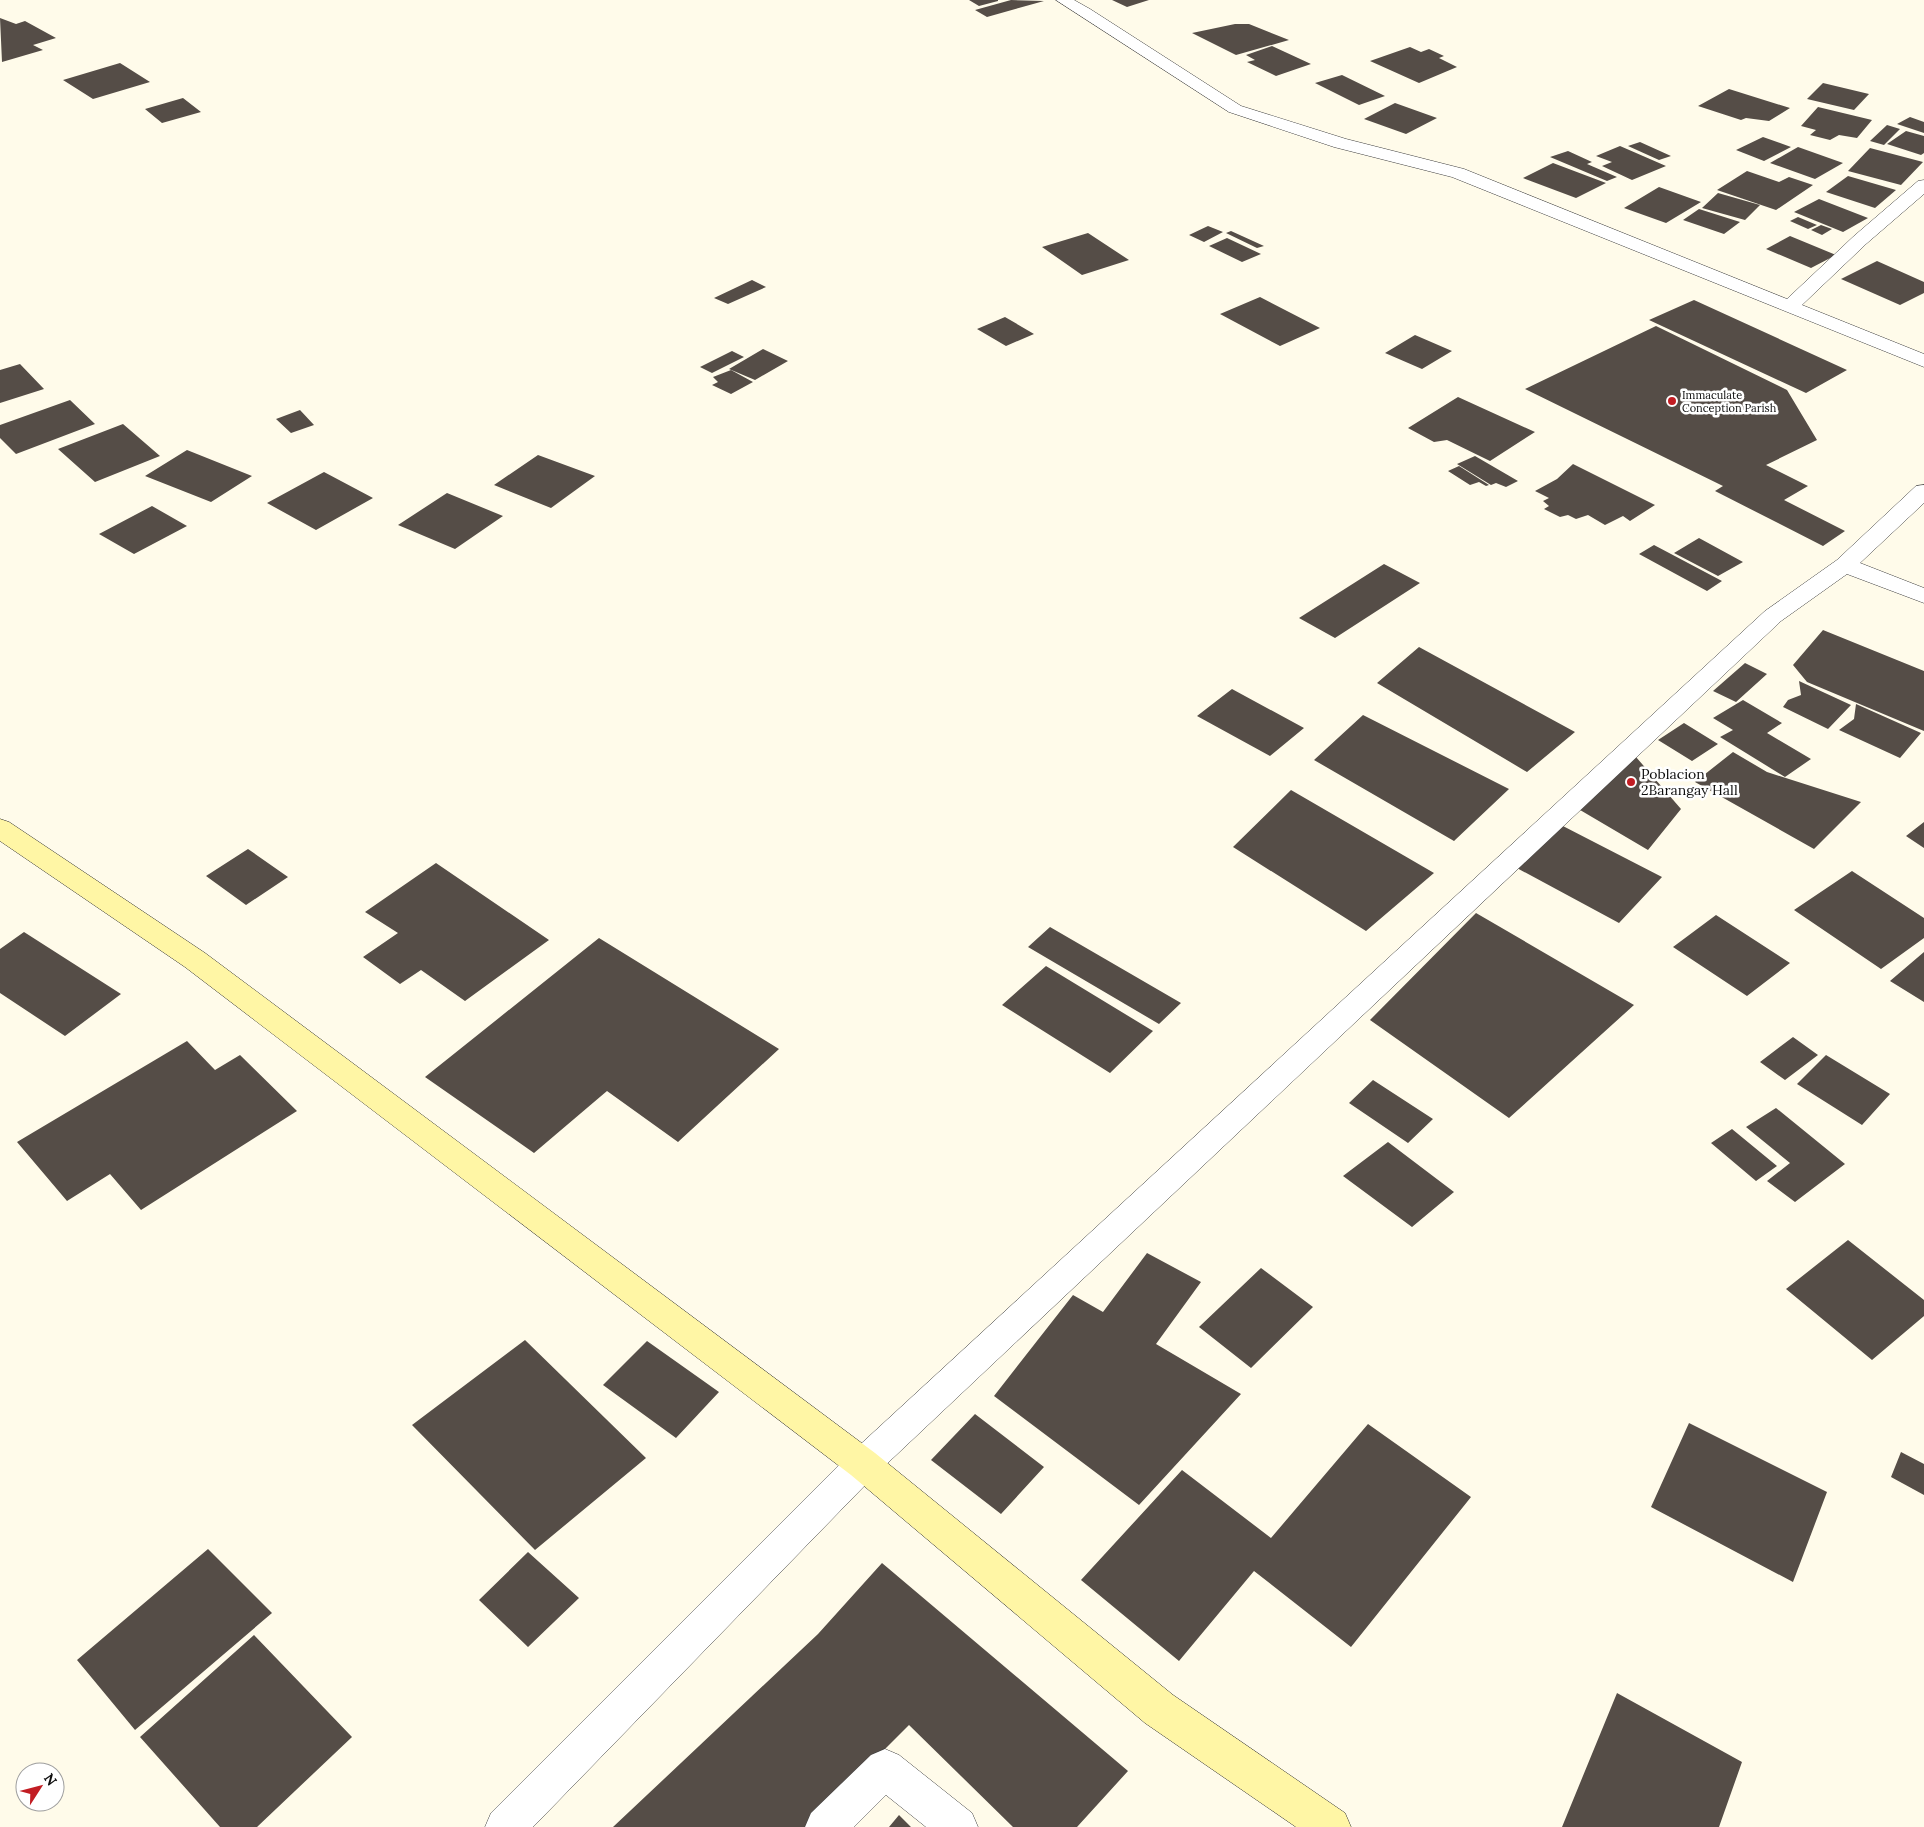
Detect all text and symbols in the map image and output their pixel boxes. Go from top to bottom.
place label: Immaculate Conception Parish [1682,388,1777,415]
marker: Immaculate Conception Parish [1666,395,1678,407]
place label: Poblacion 2Barangay Hall [1641,765,1738,799]
marker: Poblacion 2Barangay Hall [1625,776,1637,788]
north arrow [15,1762,65,1812]
text: N [40,1770,61,1789]

